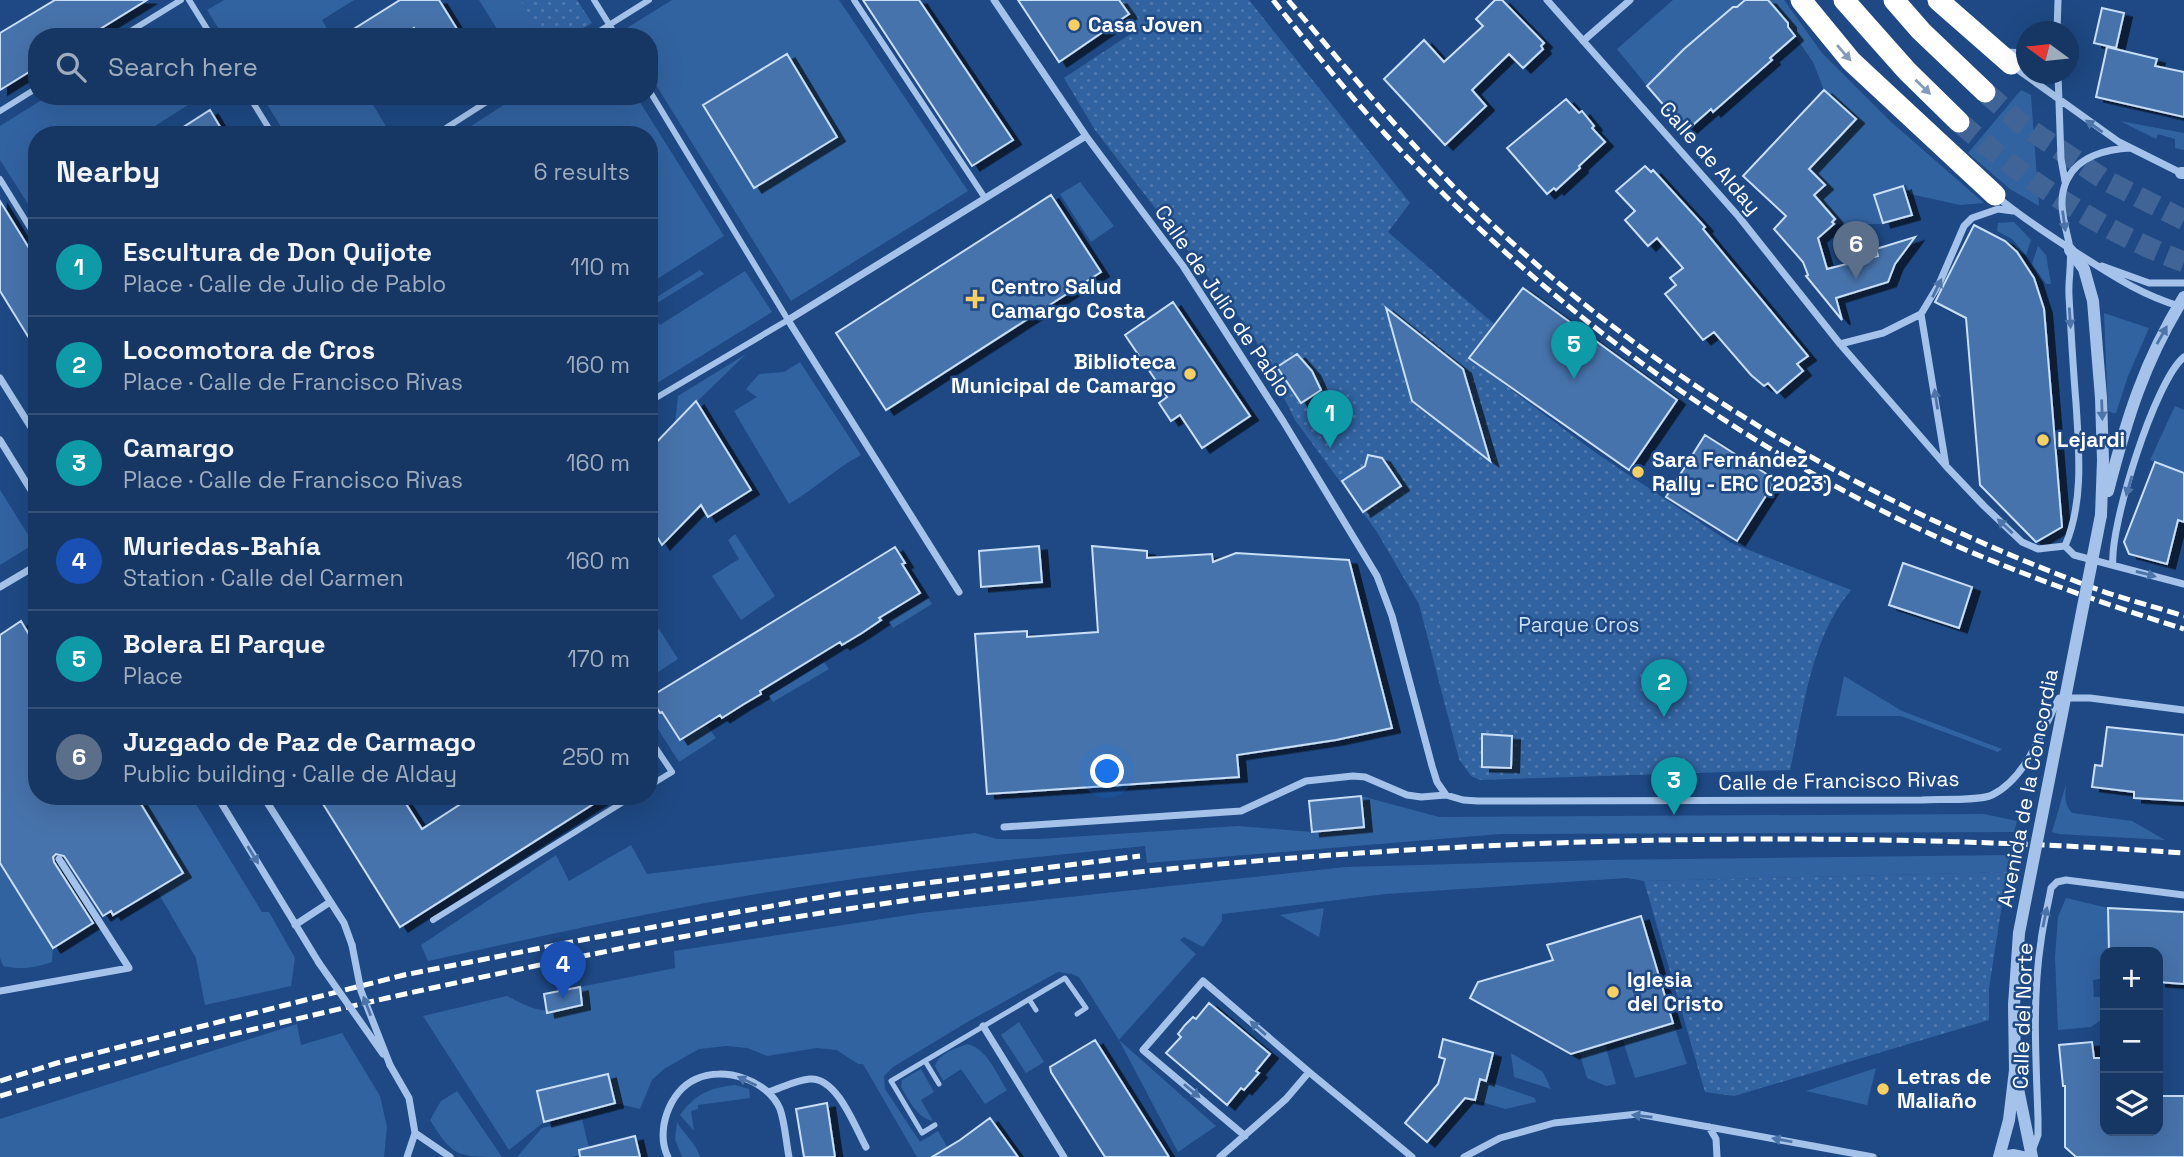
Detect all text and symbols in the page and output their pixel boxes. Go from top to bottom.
place label: Casa Joven [1088,11,1203,38]
marker: Casa Joven [1066,17,1082,33]
north arrow [2016,21,2079,84]
search box [28,28,658,105]
one-way arrow [1836,44,1852,62]
icon: search [52,48,90,86]
text: Search here [108,50,258,84]
one-way arrow [1914,78,1931,95]
street label: Calle de Alday [1654,95,1767,220]
one-way arrow [2085,119,2103,133]
text: Nearby [56,152,160,191]
text: 6 results [534,157,630,187]
street label: Calle de Julio de Pablo [1149,200,1298,402]
one-way arrow [2059,210,2070,232]
pin: 6 [1833,221,1879,279]
text: Escultura de Don Quijote [123,235,432,269]
text: 1 [74,252,84,282]
text: 110 m [570,252,630,282]
text: Place · Calle de Julio de Pablo [123,269,446,299]
place label: Centro Salud Camargo Costa [991,273,1145,324]
one-way arrow [1931,278,1942,298]
marker: Centro Salud Camargo Costa [965,289,985,309]
one-way arrow [2065,307,2076,329]
pin: 5 [1551,321,1597,379]
one-way arrow [2156,325,2168,344]
text: Locomotora de Cros [123,333,375,367]
place label: Biblioteca Municipal de Camargo [951,348,1176,399]
text: 2 [72,350,86,380]
text: 160 m [566,350,630,380]
marker: Biblioteca Municipal de Camargo [1182,366,1198,382]
text: Place · Calle de Francisco Rivas [123,367,463,397]
one-way arrow [1930,388,1941,410]
pin: 1 [1307,390,1353,448]
one-way arrow [2096,399,2107,421]
place label: Lejardi [2057,426,2125,453]
text: Camargo [123,431,234,465]
marker: Lejardi [2035,432,2051,448]
place label: Sara Fernández Rally - ERC (2023) [1652,446,1832,497]
text: 3 [72,448,86,478]
text: 160 m [566,448,630,478]
marker: Sara Fernández Rally - ERC (2023) [1630,464,1646,480]
text: Place · Calle de Francisco Rivas [123,465,463,495]
one-way arrow [2123,476,2133,497]
one-way arrow [1997,518,2014,534]
text: Muriedas-Bahía [123,529,321,563]
text: 4 [72,546,86,576]
text: 160 m [566,546,630,576]
text: Station · Calle del Carmen [123,563,404,593]
one-way arrow [2136,569,2158,580]
park label: Parque Cros [1518,611,1640,638]
text: Bolera El Parque [123,627,326,661]
text: 5 [72,644,86,674]
text: 170 m [567,644,630,674]
pin: 2 [1641,659,1687,717]
text: Place [123,661,183,691]
street label: Avenida de la Concordia [1991,666,2064,909]
text: Juzgado de Paz de Carmago [123,725,476,759]
text: 6 [72,742,86,772]
text: 250 m [562,742,630,772]
your location [1090,754,1124,788]
pin: 3 [1651,757,1697,815]
text: Public building · Calle de Alday [123,759,457,789]
street label: Calle de Francisco Rivas [1718,765,1960,796]
one-way arrow [246,845,259,864]
one-way arrow [2040,906,2051,928]
pin: 4 [540,941,586,999]
street label: Calle del Norte [2006,942,2039,1090]
map controls [2100,947,2163,1136]
button: + [2100,947,2163,1010]
place label: Iglesia del Cristo [1627,966,1724,1017]
marker: Iglesia del Cristo [1605,984,1621,1000]
one-way arrow [362,996,373,1017]
button: − [2100,1010,2163,1073]
one-way arrow [1249,1021,1266,1036]
place label: Letras de Maliaño [1897,1063,1992,1114]
button: layers [2100,1073,2163,1136]
one-way arrow [737,1075,757,1087]
marker: Letras de Maliaño [1875,1081,1891,1097]
one-way arrow [1183,1083,1201,1099]
one-way arrow [1631,1110,1653,1121]
one-way arrow [1771,1134,1793,1145]

